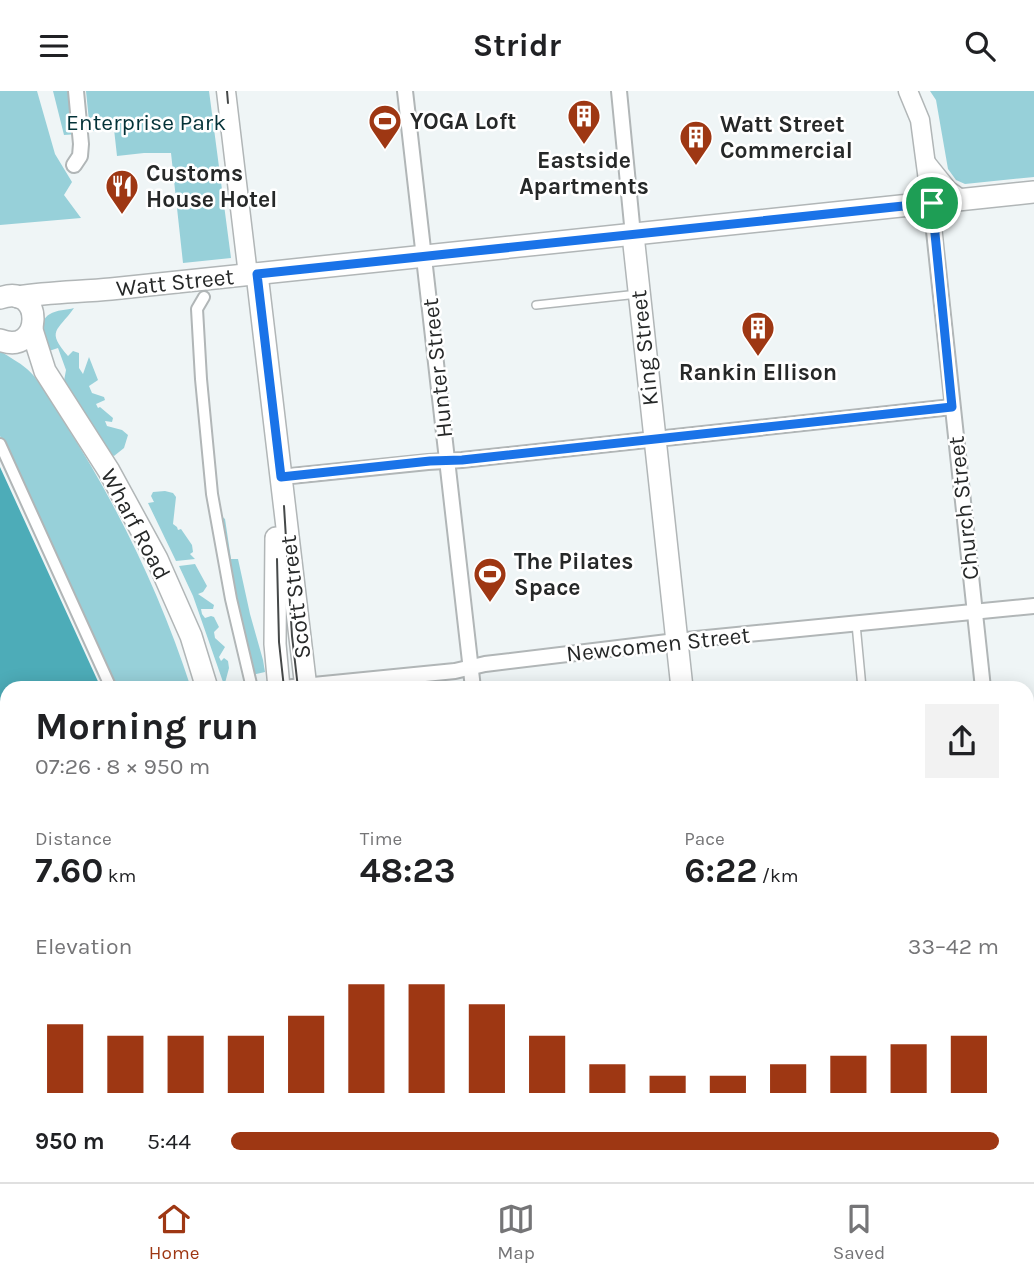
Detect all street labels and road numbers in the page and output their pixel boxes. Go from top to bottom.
street label: Watt Street [115,263,236,302]
street label: King Street [625,288,664,407]
street label: Hunter Street [417,296,458,439]
street label: Church Street [942,434,984,581]
street label: Wharf Road [95,464,176,584]
street label: Scott Street [274,533,316,660]
street label: Newcomen Street [565,621,752,668]

